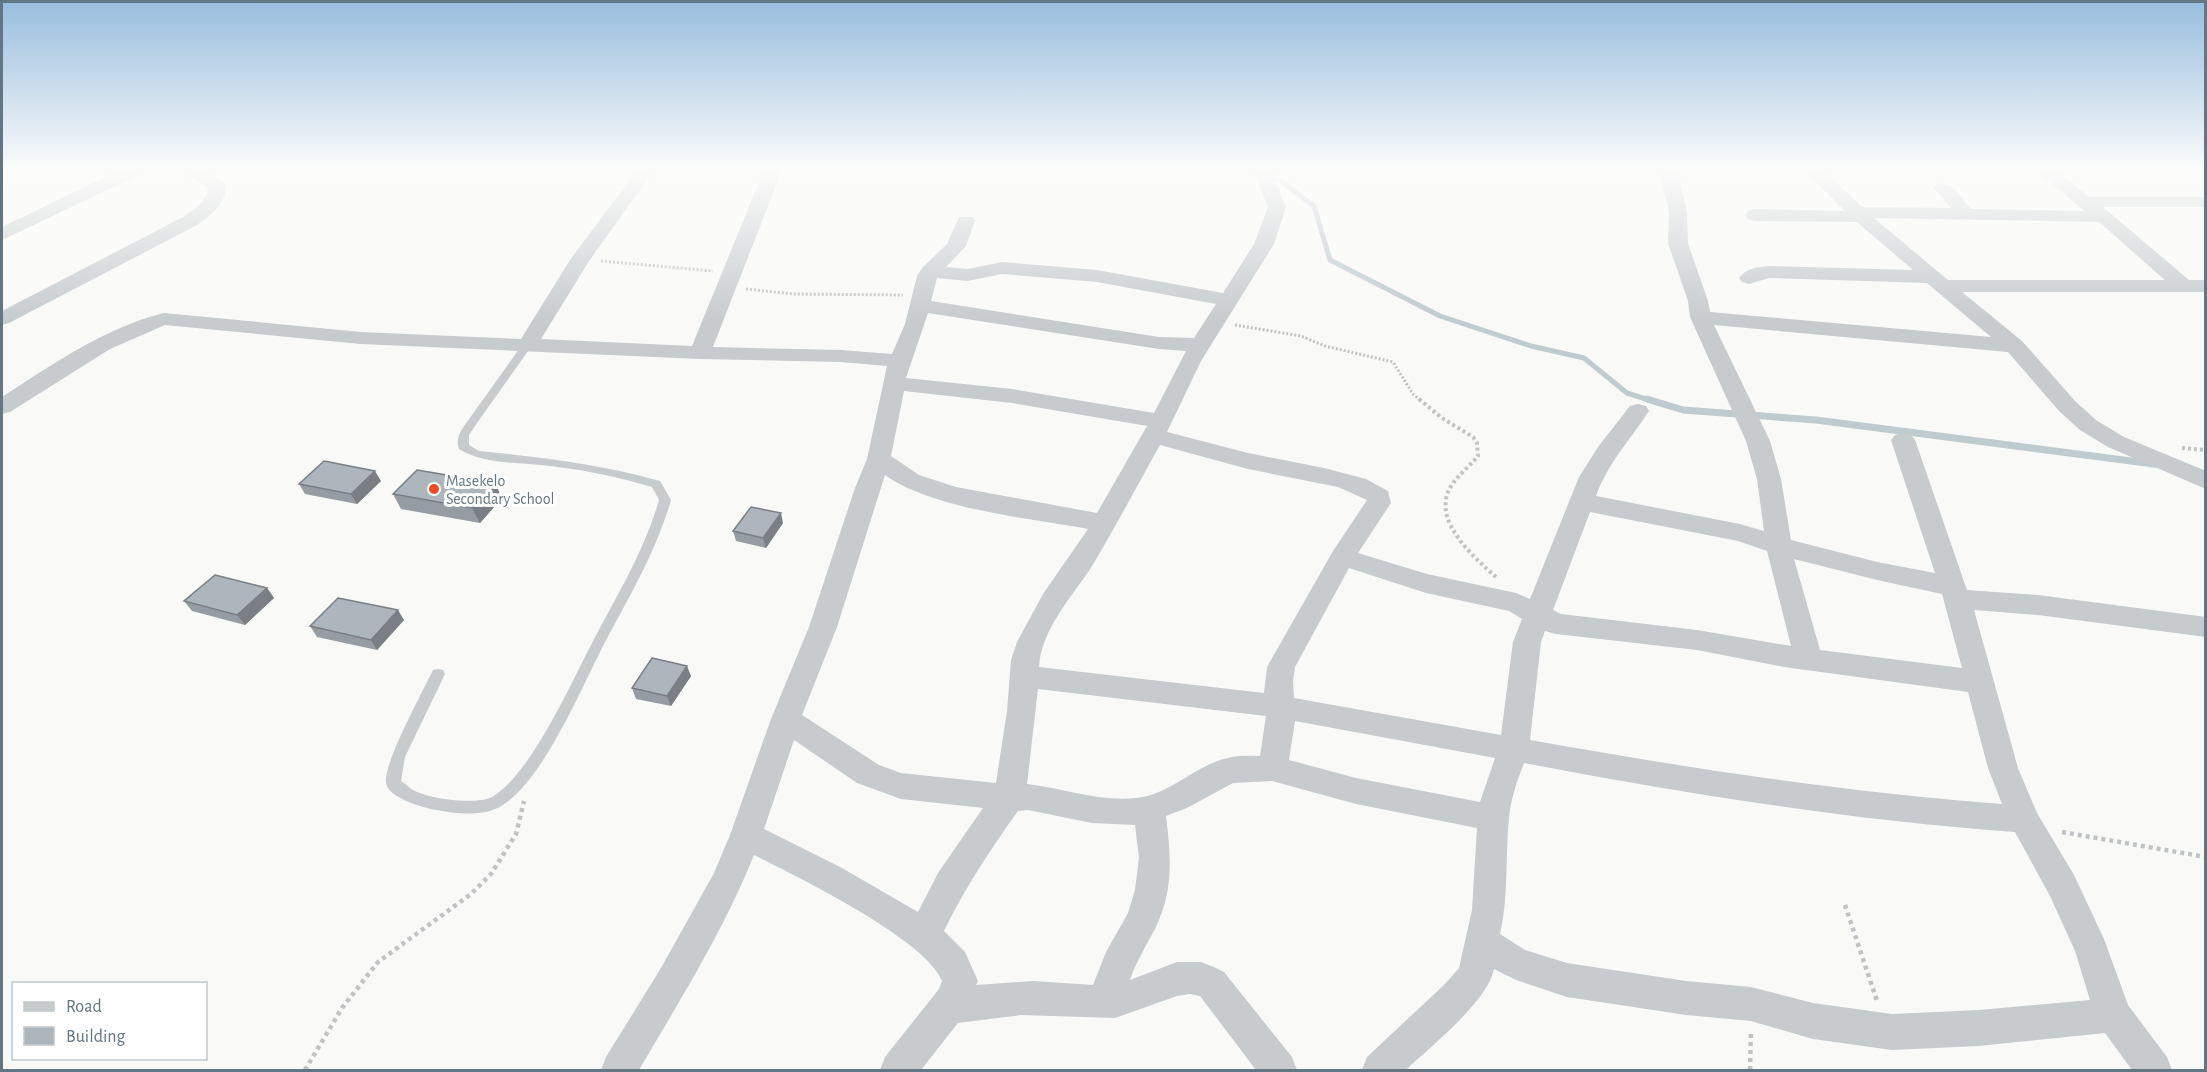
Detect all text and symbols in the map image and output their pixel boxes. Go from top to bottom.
place label: Masekelo Secondary School [446,473,554,508]
marker: Masekelo Secondary School [427,482,441,496]
legend [12,982,207,1060]
text: Road [66,998,102,1016]
text: Building [66,1028,126,1046]

